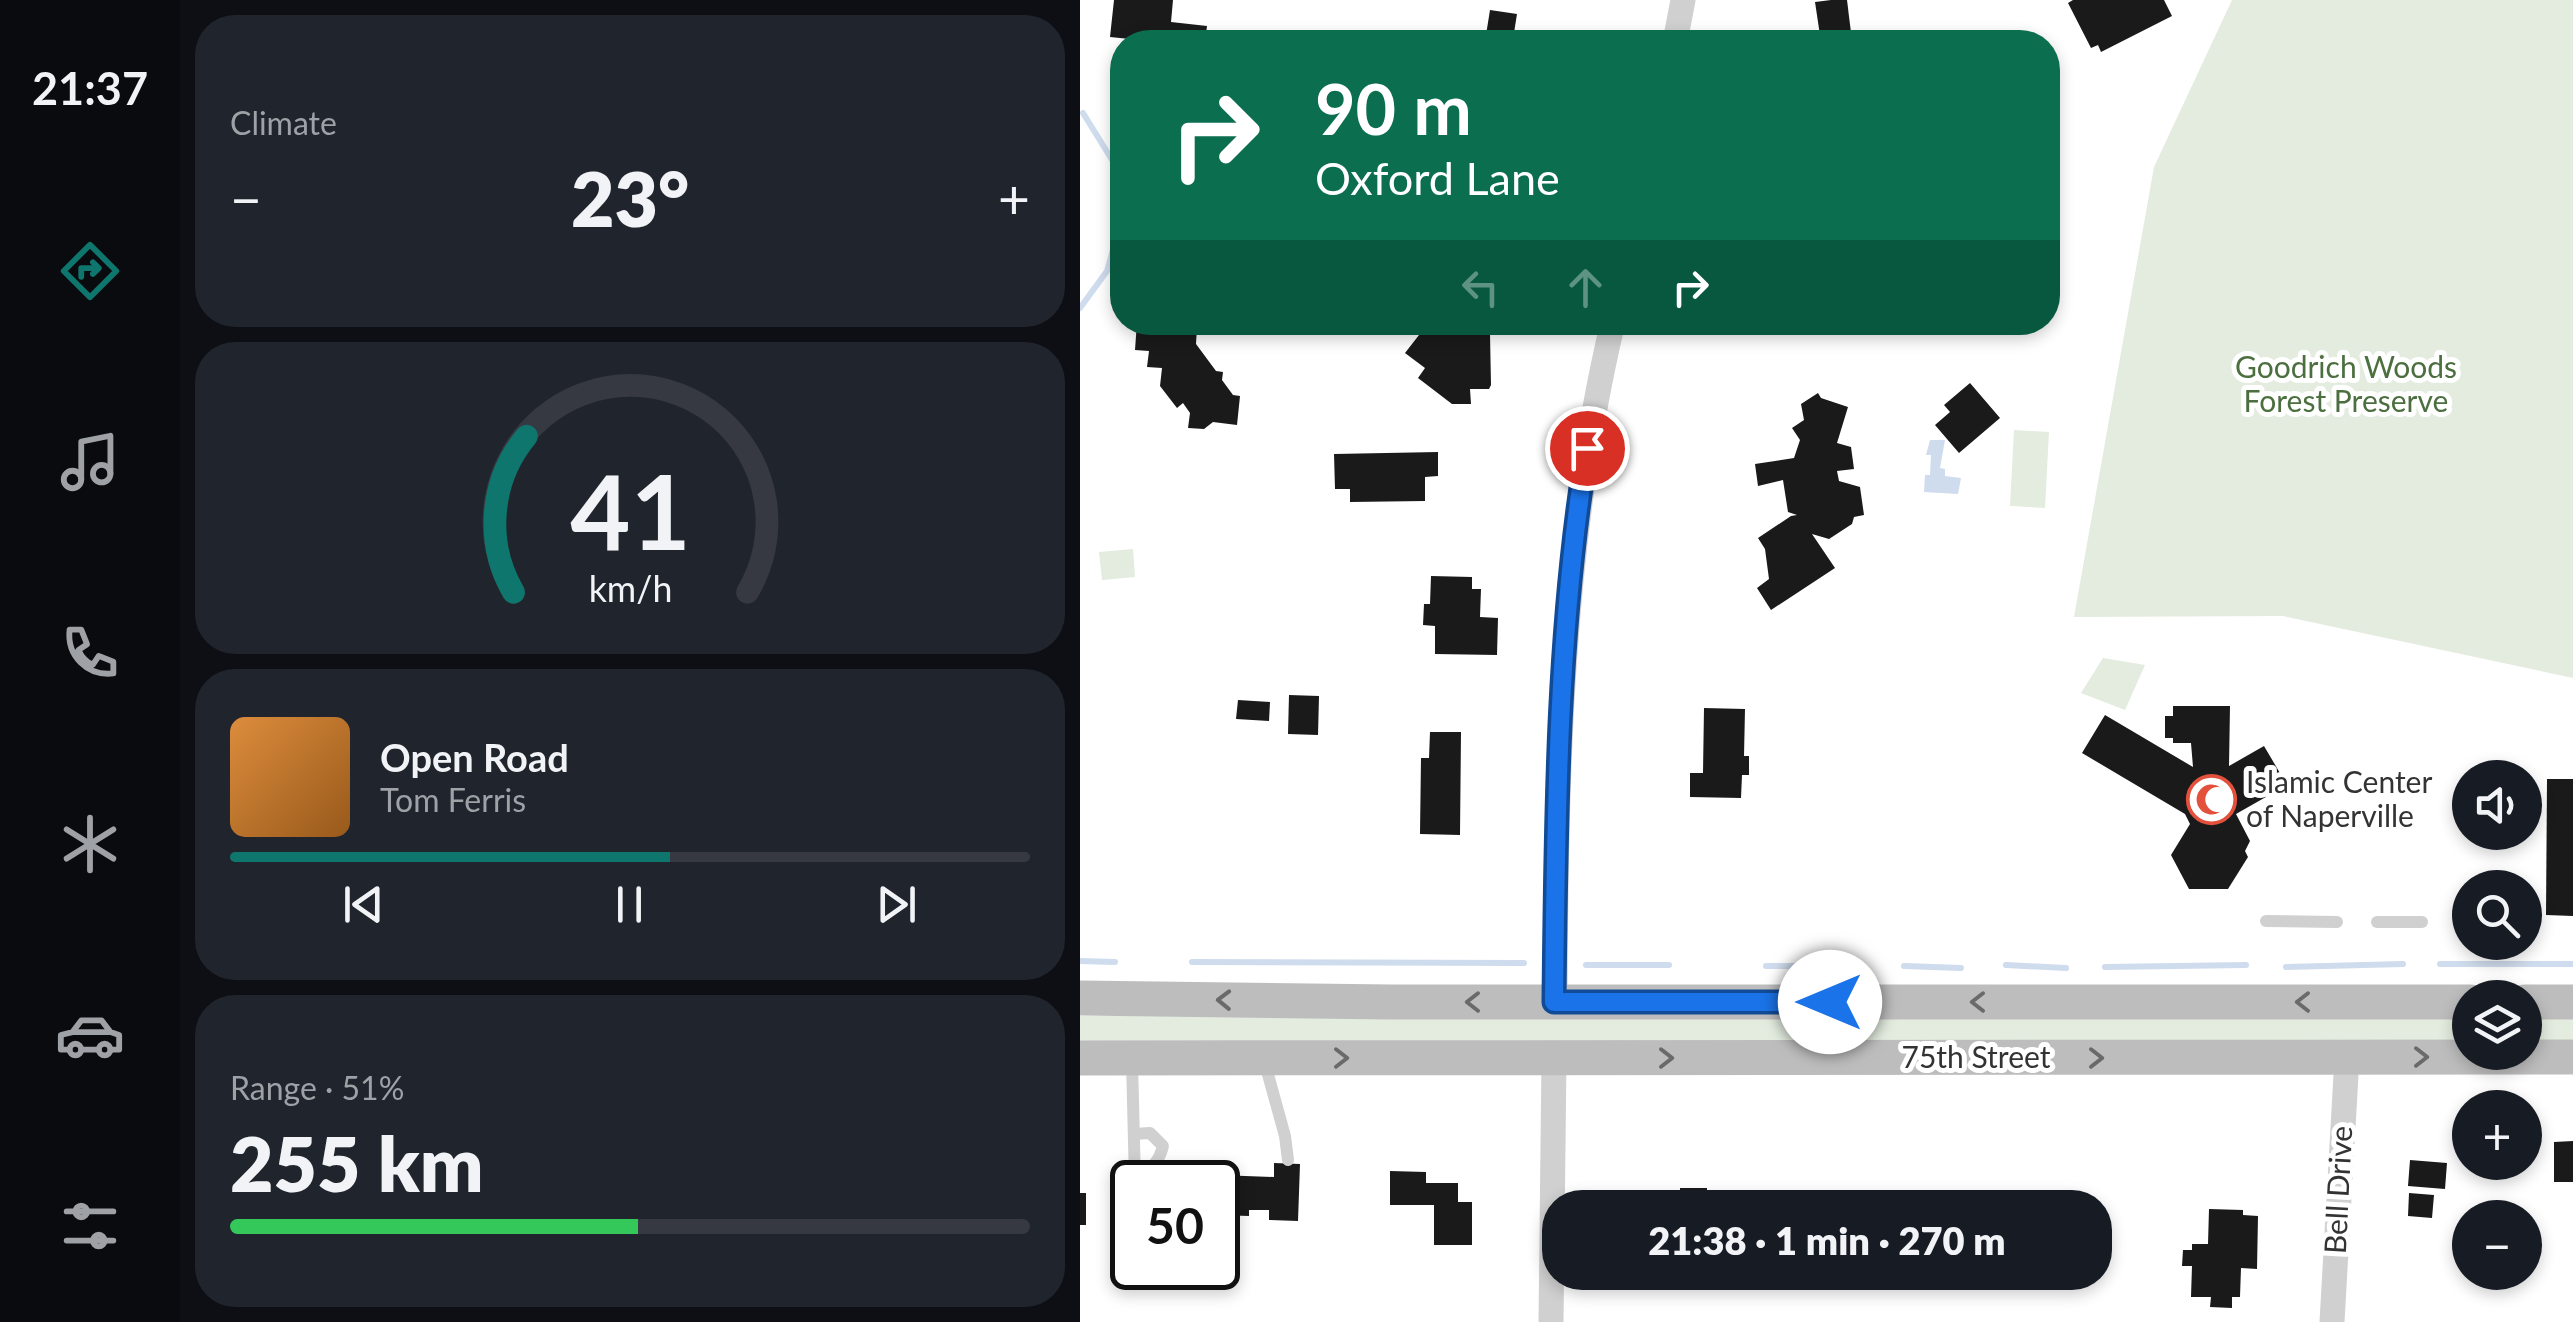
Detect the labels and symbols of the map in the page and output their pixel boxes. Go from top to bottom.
park label: Goodrich Woods Forest Preserve [2235,348,2457,418]
pin [1545,406,1630,491]
place label: Islamic Center of Naperville [2246,763,2432,833]
mosque icon: Islamic Center of Naperville [2185,774,2237,826]
position arrow [1778,950,1882,1054]
one-way arrow [1215,990,1231,1011]
one-way arrow [1464,991,1480,1013]
one-way arrow [1969,991,1984,1013]
one-way arrow [2294,991,2310,1013]
street label: 75th Street [1902,1038,2051,1074]
one-way arrow [2414,1046,2429,1068]
one-way arrow [1334,1047,1349,1069]
one-way arrow [1658,1047,1674,1069]
one-way arrow [2088,1047,2104,1069]
street label: Bell Drive [2316,1125,2358,1255]
speed limit sign: 50 [1110,1160,1240,1290]

